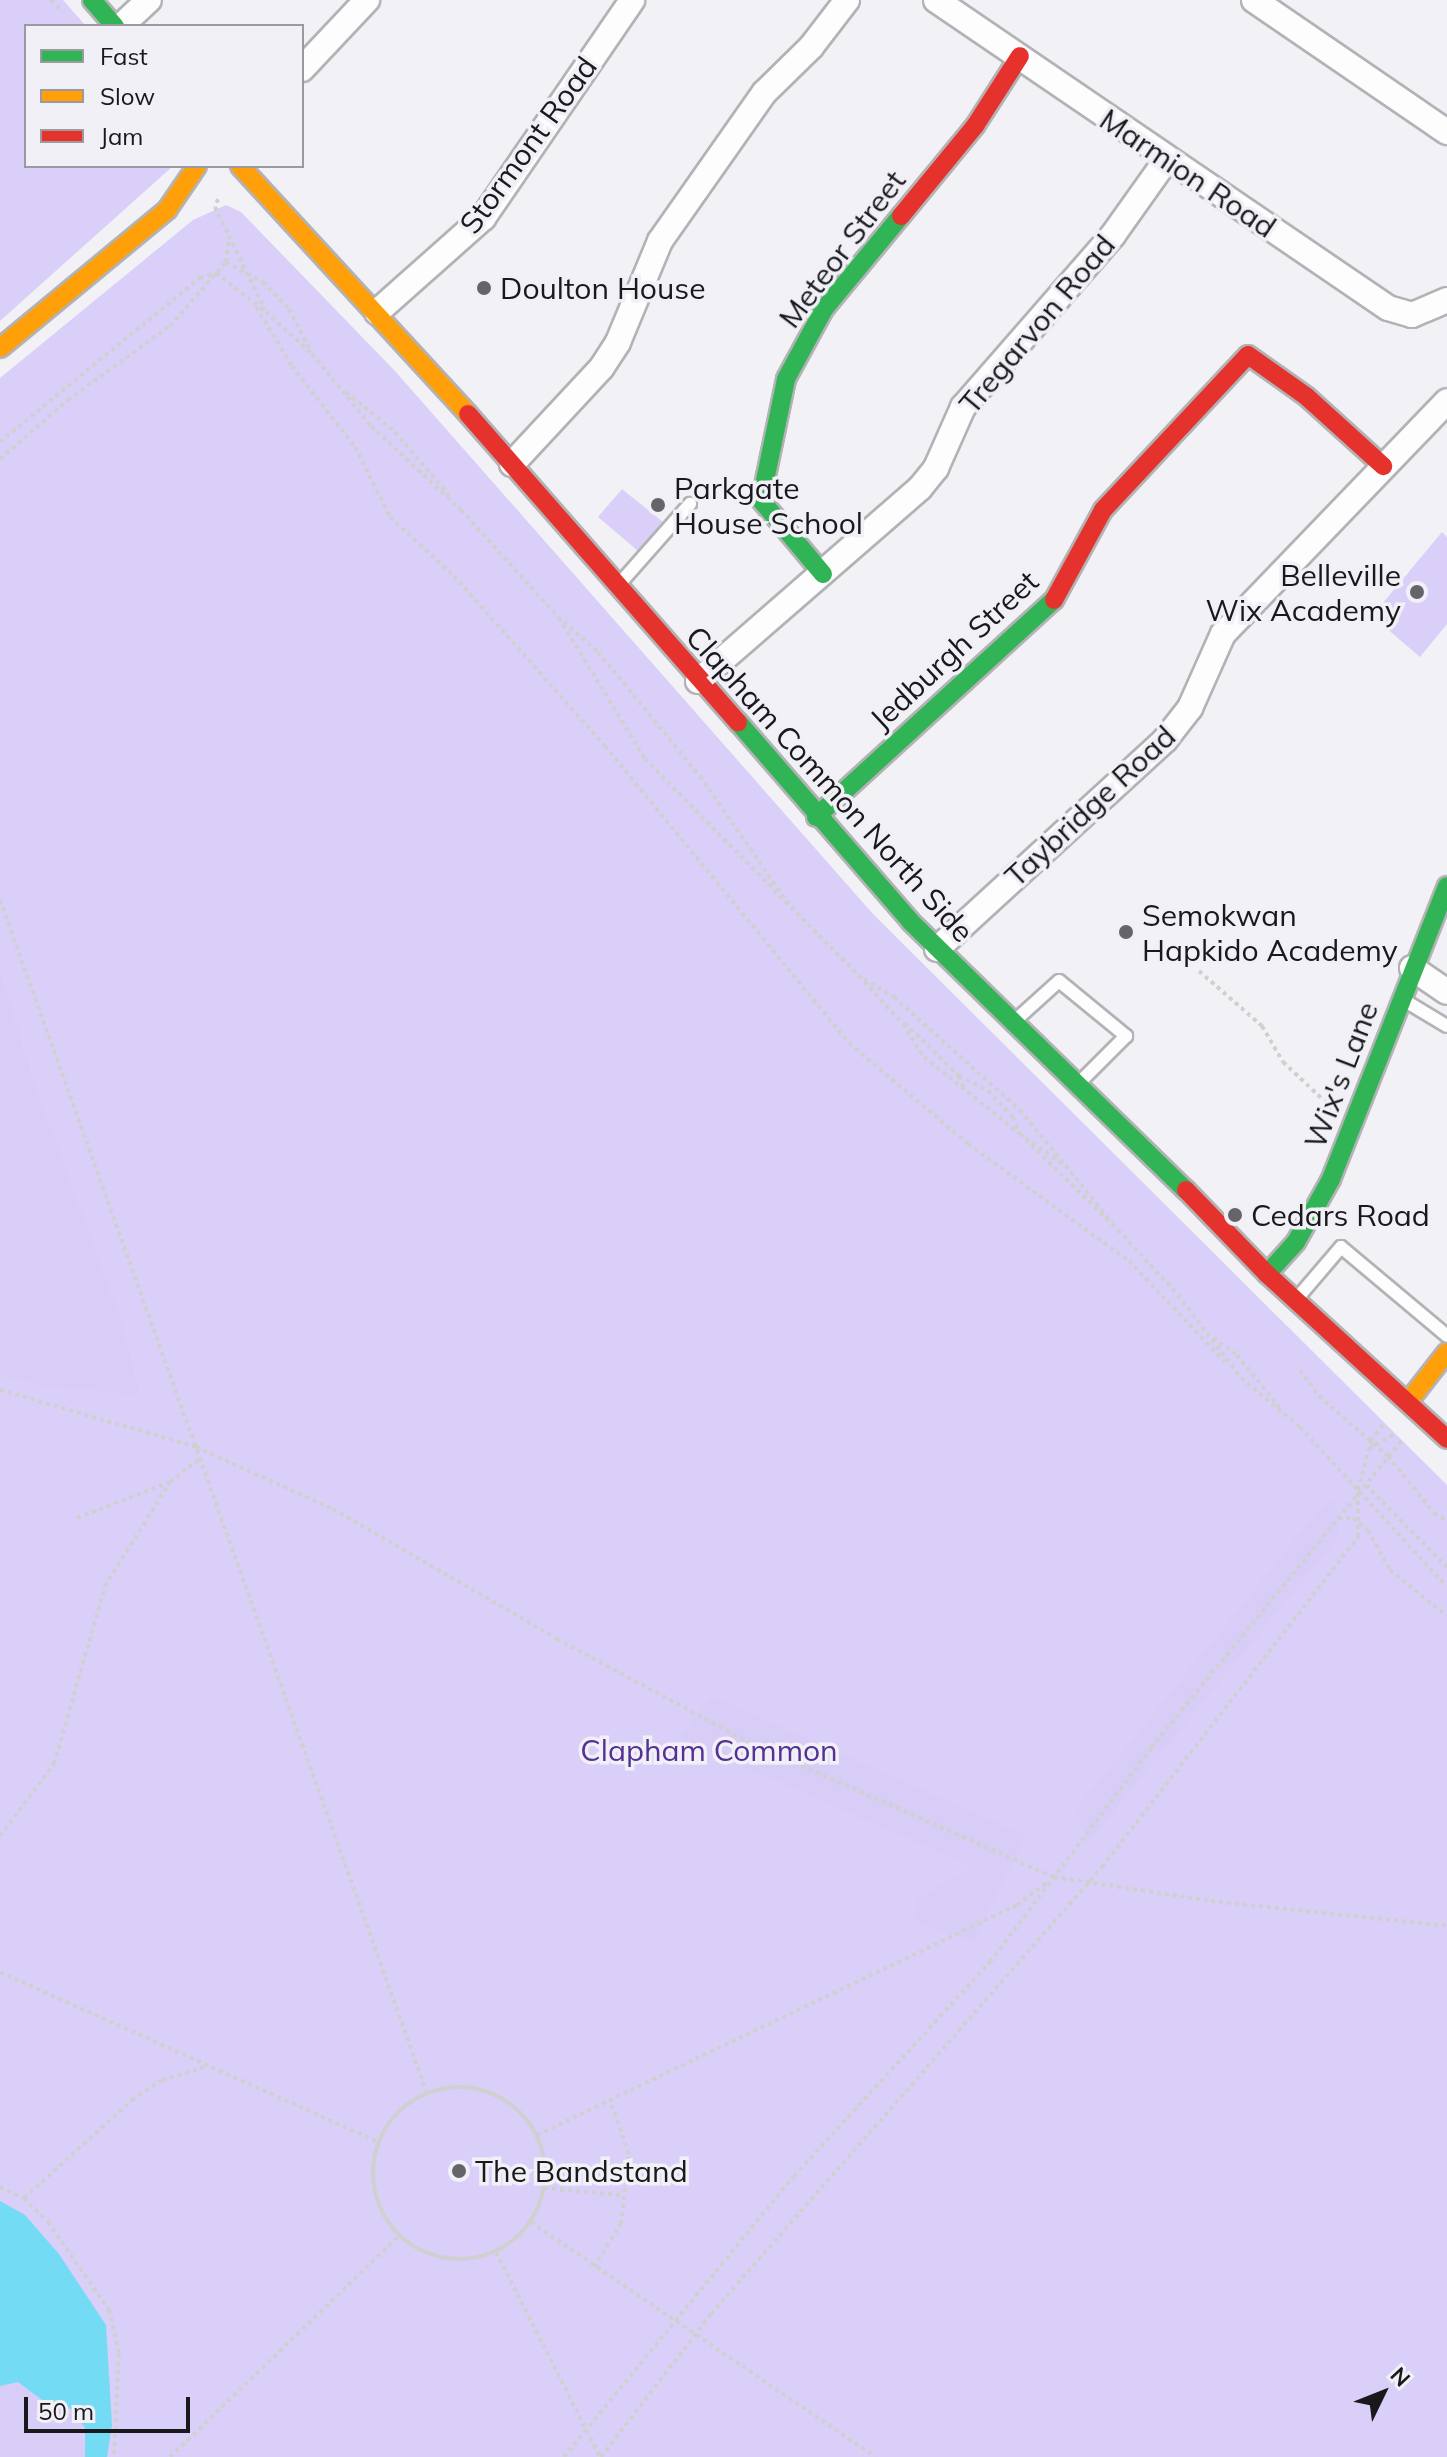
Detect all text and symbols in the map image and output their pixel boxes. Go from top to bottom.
legend [24,24,304,168]
text: Fast [100,41,148,71]
street label: Stormont Road [452,50,604,240]
text: Slow [100,81,155,111]
street label: Marmion Road [1093,101,1283,245]
text: Jam [100,121,143,151]
street label: Meteor Street [771,163,913,335]
street label: Tregarvon Road [952,227,1122,421]
place label: Doulton House [500,270,705,306]
marker: Doulton House [475,279,493,297]
place label: Parkgate House School [674,470,863,540]
marker: Parkgate House School [649,496,667,514]
place label: Belleville Wix Academy [1206,557,1401,628]
street label: Jedburgh Street [862,563,1046,737]
marker: Belleville Wix Academy [1408,583,1426,601]
street label: Clapham Common North Side [679,619,981,949]
street label: Taybridge Road [997,718,1183,894]
place label: Semokwan Hapkido Academy [1142,897,1398,968]
marker: Semokwan Hapkido Academy [1117,923,1135,941]
street label: Wix's Lane [1297,997,1385,1153]
place label: Cedars Road [1251,1197,1430,1233]
marker: Cedars Road [1226,1206,1244,1224]
park label: Clapham Common [580,1732,838,1768]
place label: The Bandstand [475,2153,688,2189]
marker: The Bandstand [450,2162,468,2180]
north arrow [1343,2353,1423,2433]
text: N [1385,2361,1416,2392]
scale bar [28,2381,194,2431]
text: 50 m [38,2396,94,2426]

